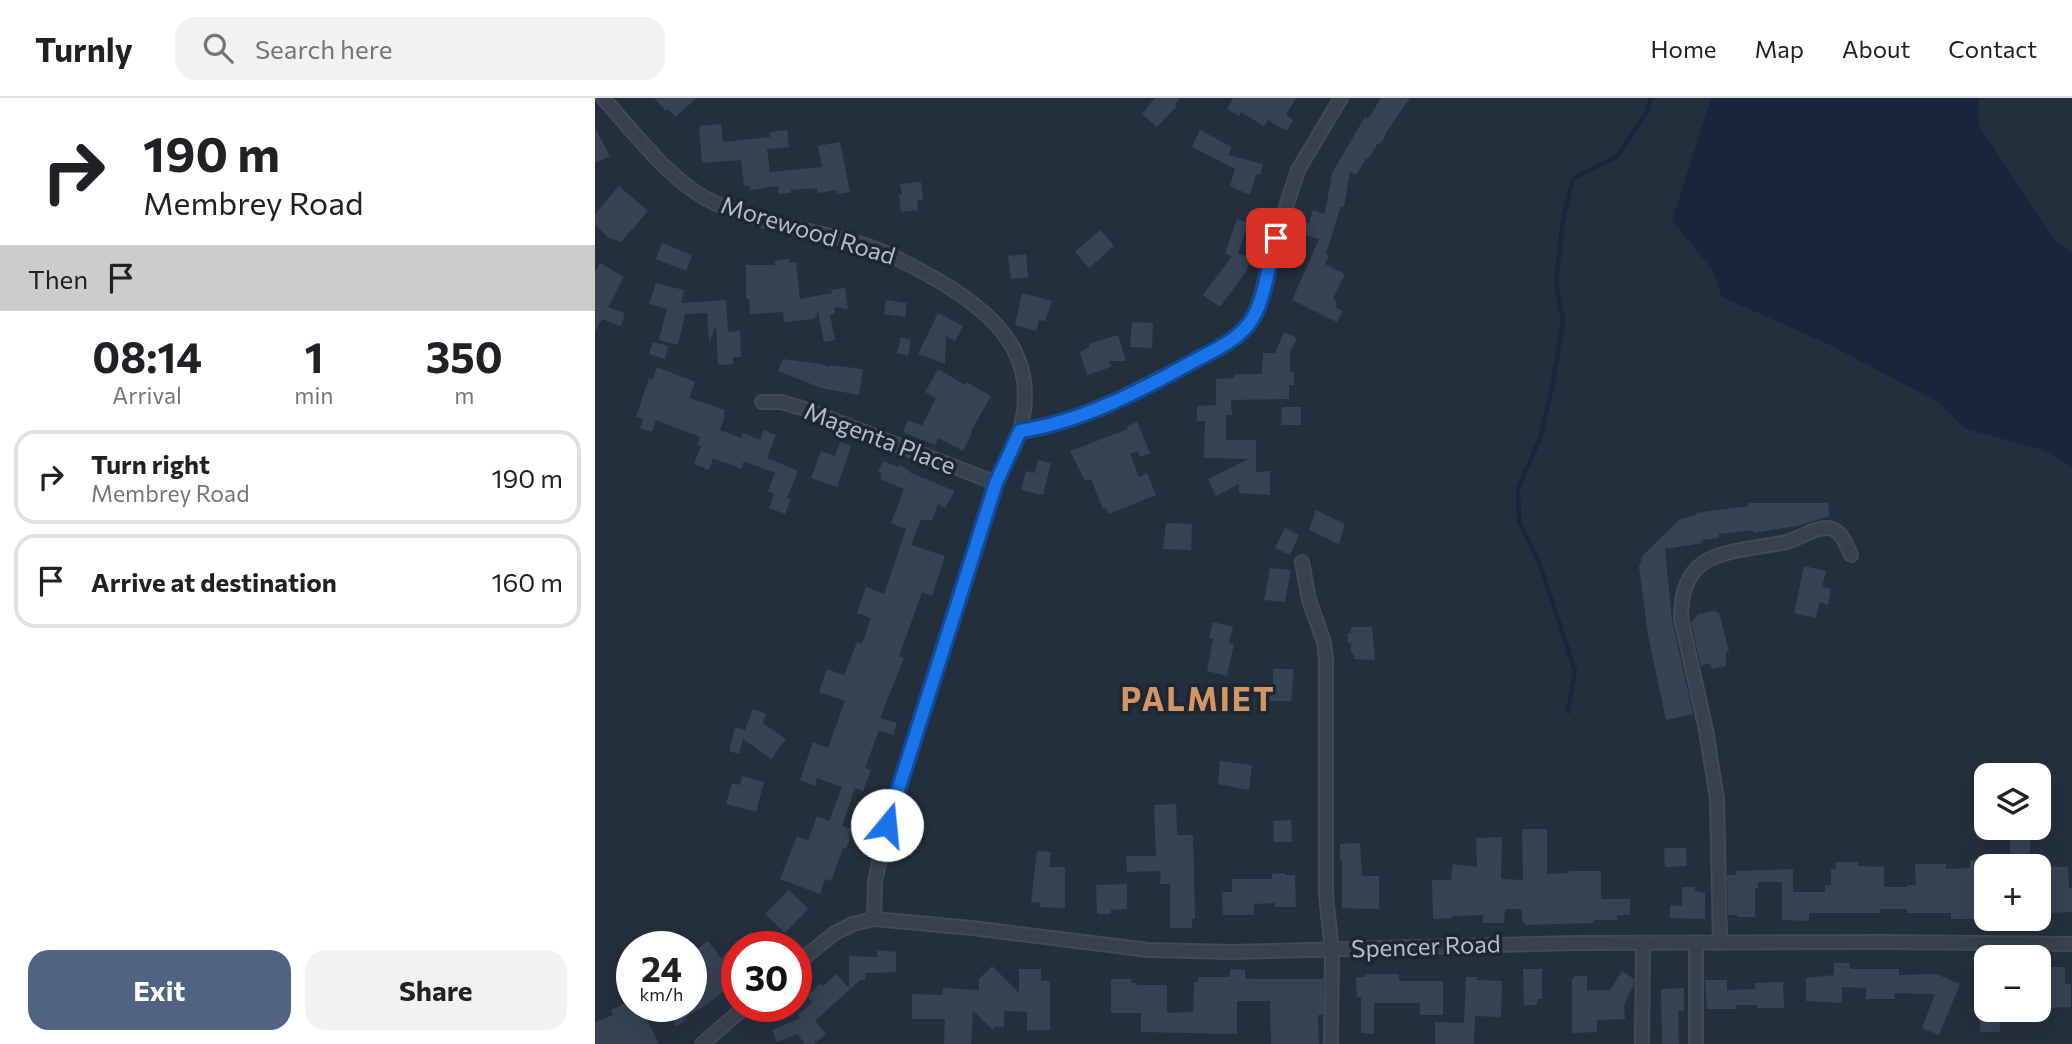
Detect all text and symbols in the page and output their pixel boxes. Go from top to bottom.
search box [175,17,665,80]
text: Turnly [35,28,133,69]
icon: search [199,29,237,67]
text: Search here [255,33,392,64]
text: Home [1651,34,1717,63]
text: Map [1755,34,1804,63]
text: About [1842,34,1910,63]
text: Contact [1948,34,2037,63]
text: 190 m [143,122,280,182]
icon: right [28,126,119,217]
text: Membrey Road [143,182,363,222]
street label: Morewood Road [718,189,899,270]
pin [1246,208,1306,268]
icon: arrive [1257,219,1295,257]
icon: arrive [102,259,140,297]
text: Then [28,263,88,294]
text: 08:14 [92,330,202,382]
text: 1 [304,330,323,382]
text: 350 [426,330,503,382]
text: Arrival [112,381,182,409]
text: min [294,381,334,409]
text: m [454,381,474,409]
street label: Magenta Place [801,395,960,480]
text: Turn right [91,448,210,479]
icon: right [32,458,70,496]
text: 190 m [491,462,563,493]
text: Membrey Road [91,479,249,507]
icon: arrive [32,562,70,600]
text: Arrive at destination [91,566,337,597]
text: 160 m [491,566,563,597]
district label: PALMIET [1120,678,1276,718]
map controls [1974,763,2051,1022]
button: layers [1974,763,2051,840]
position arrow [850,788,924,862]
button: + [1974,854,2051,931]
street label: Spencer Road [1351,928,1501,963]
speed limit sign: 30 [721,931,812,1022]
button: − [1974,945,2051,1022]
text: 24 [641,946,682,989]
button: Exit [28,950,291,1030]
button: Share [305,950,567,1030]
text: km/h [640,983,683,1005]

